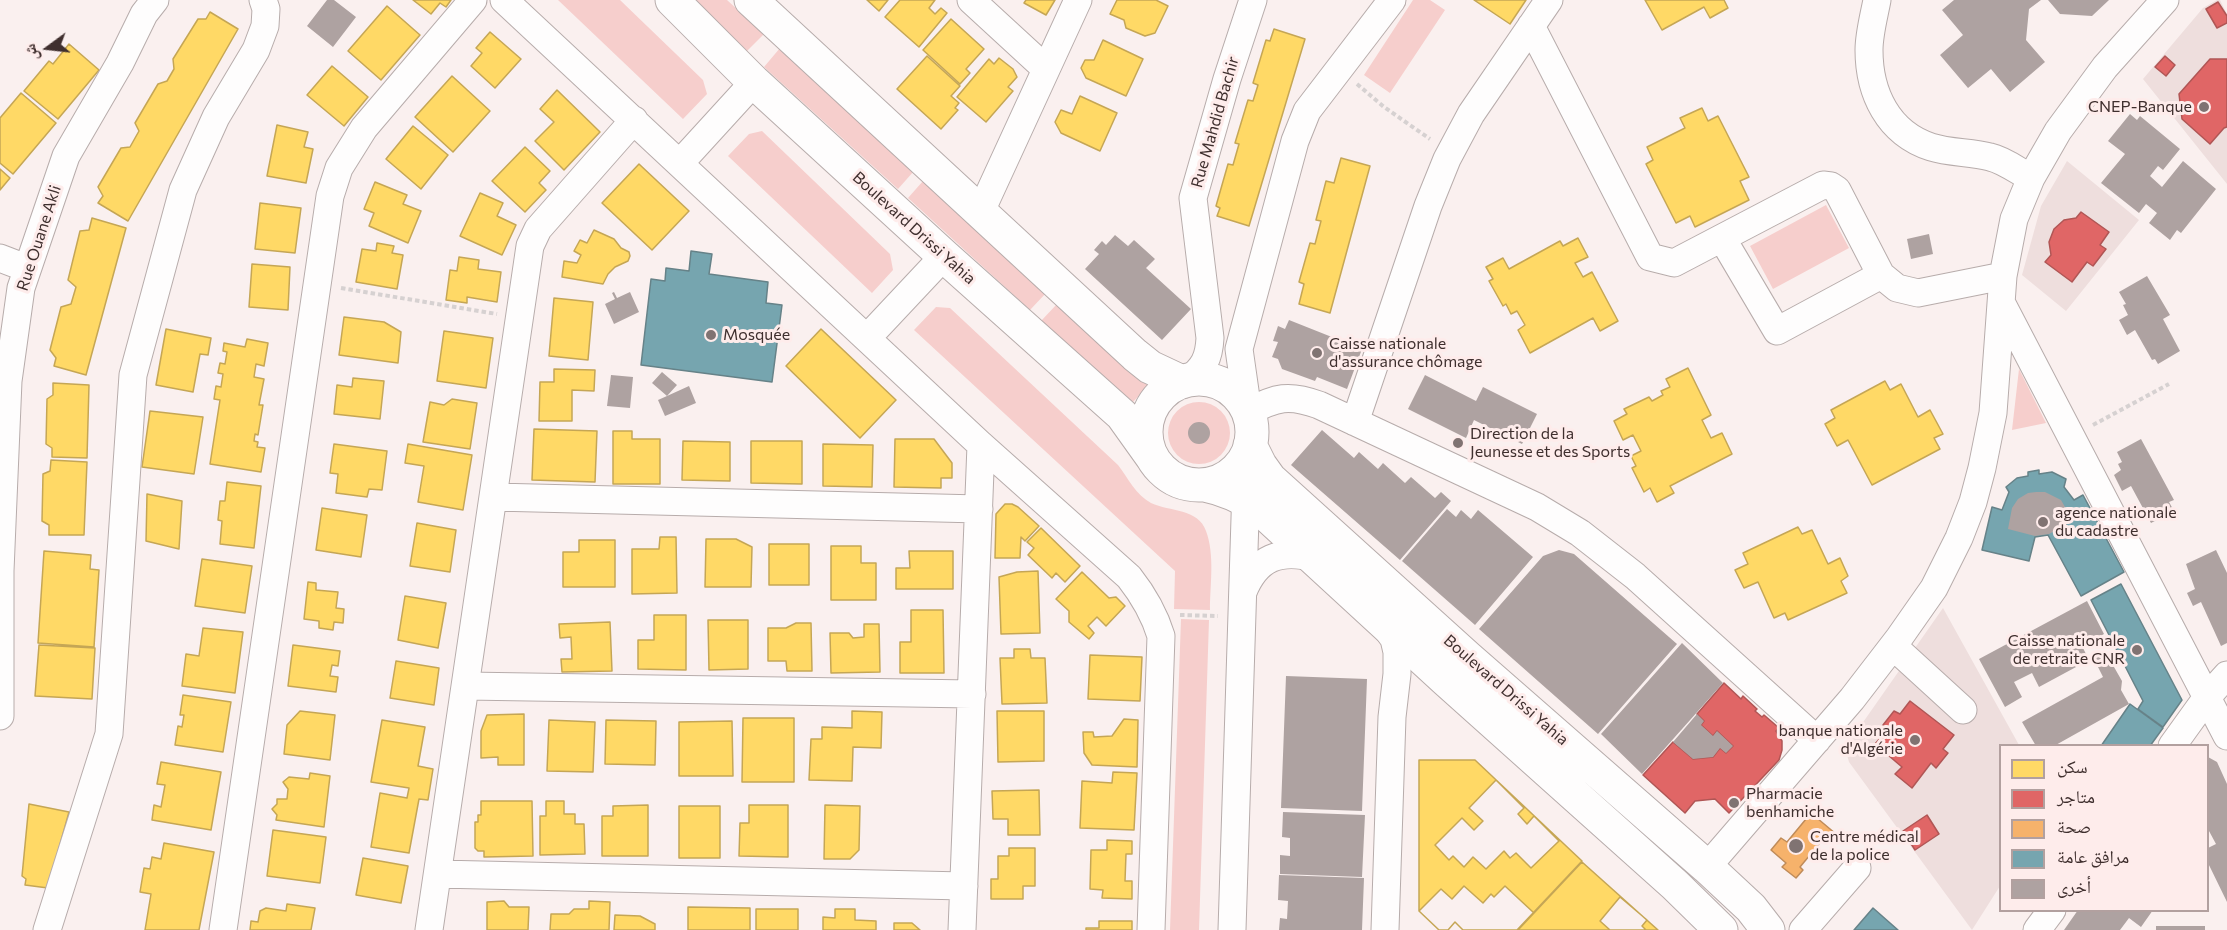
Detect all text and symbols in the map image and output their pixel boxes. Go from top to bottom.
north arrow [18,18,78,78]
text: ش [19,42,42,63]
street label: Rue Mahdid Bachir [1187,54,1243,190]
place label: CNEP-Banque [2088,97,2192,117]
marker: CNEP-Banque [2197,100,2211,114]
street label: Boulevard Drissi Yahia [849,168,979,288]
street label: Rue Ouane Akli [13,183,65,293]
place label: Mosquée [723,325,790,345]
marker: Mosquée [704,328,718,342]
place label: Caisse nationale d'assurance chômage [1329,334,1482,372]
marker: Caisse nationale d'assurance chômage [1310,346,1324,360]
place label: Direction de la Jeunesse et des Sports [1470,424,1630,462]
marker: Direction de la Jeunesse et des Sports [1451,436,1465,450]
place label: agence nationale du cadastre [2055,503,2177,541]
marker: agence nationale du cadastre [2036,515,2050,529]
street label: Boulevard Drissi Yahia [1440,631,1572,749]
place label: Caisse nationale de retraite CNR [2008,631,2125,669]
marker: Caisse nationale de retraite CNR [2130,643,2144,657]
place label: banque nationale d'Algérie [1778,721,1903,759]
marker: banque nationale d'Algérie [1908,733,1922,747]
legend [1999,744,2209,912]
text: سكن [2057,755,2088,777]
place label: Pharmacie benhamiche [1746,784,1834,822]
text: متاجر [2057,785,2095,807]
marker: Pharmacie benhamiche [1727,796,1741,810]
text: صحة [2057,815,2091,837]
place label: Centre médical de la police [1810,827,1919,865]
marker: Centre médical de la police [1787,837,1805,855]
text: مرافق عامة [2057,845,2129,867]
text: أخرى [2057,875,2091,897]

